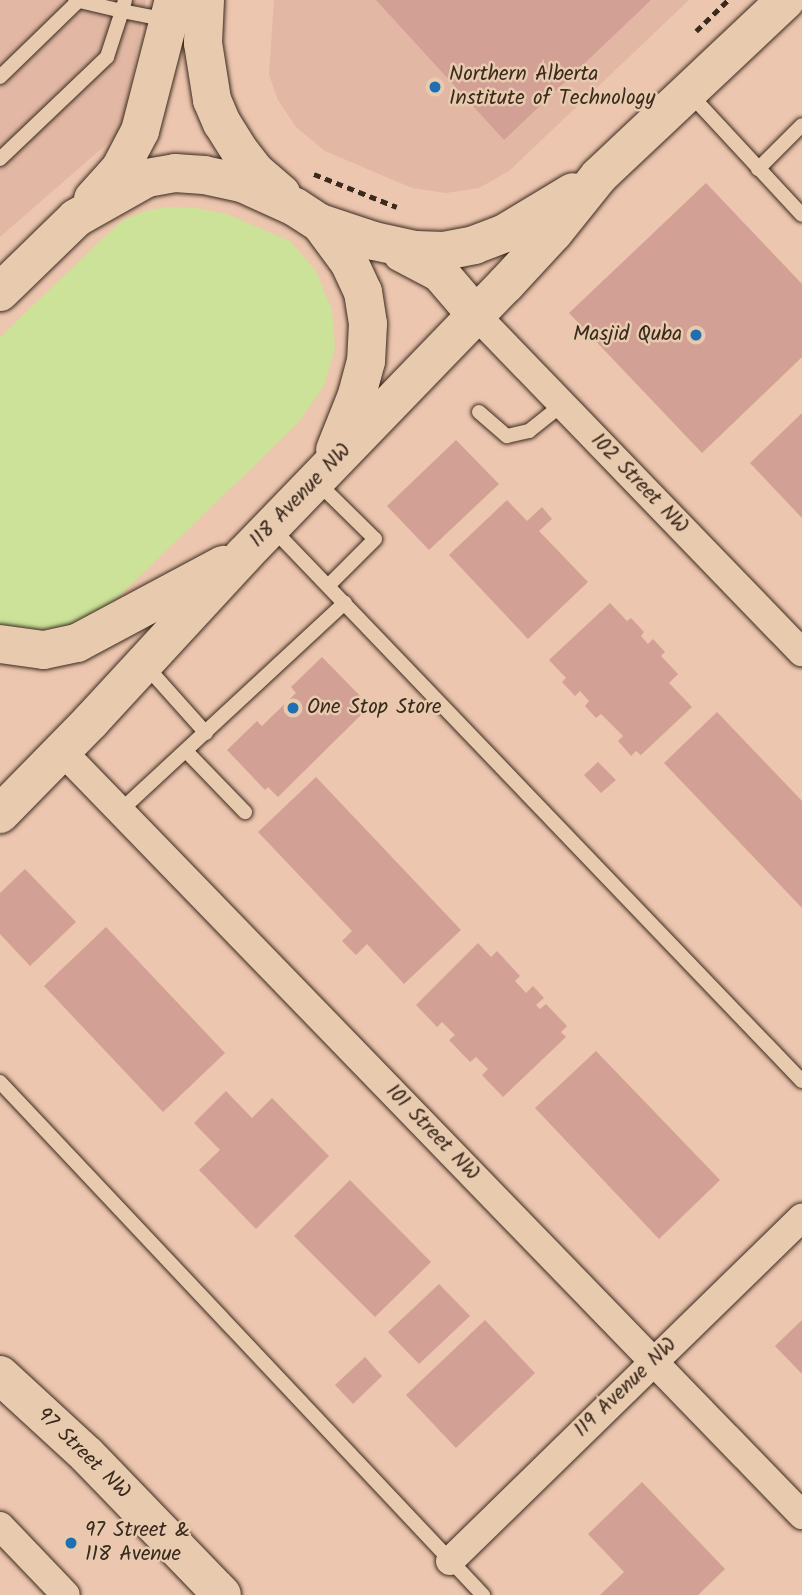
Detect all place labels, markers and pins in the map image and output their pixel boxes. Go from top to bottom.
place label: Northern Alberta Institute of Technology [449,62,655,112]
marker: Northern Alberta Institute of Technology [427,79,443,95]
place label: Masjid Quba [573,322,682,348]
marker: Masjid Quba [688,327,704,343]
place label: One Stop Store [307,695,441,721]
marker: One Stop Store [285,700,301,716]
place label: 97 Street & 118 Avenue [85,1518,190,1568]
marker: 97 Street & 118 Avenue [63,1535,79,1551]

